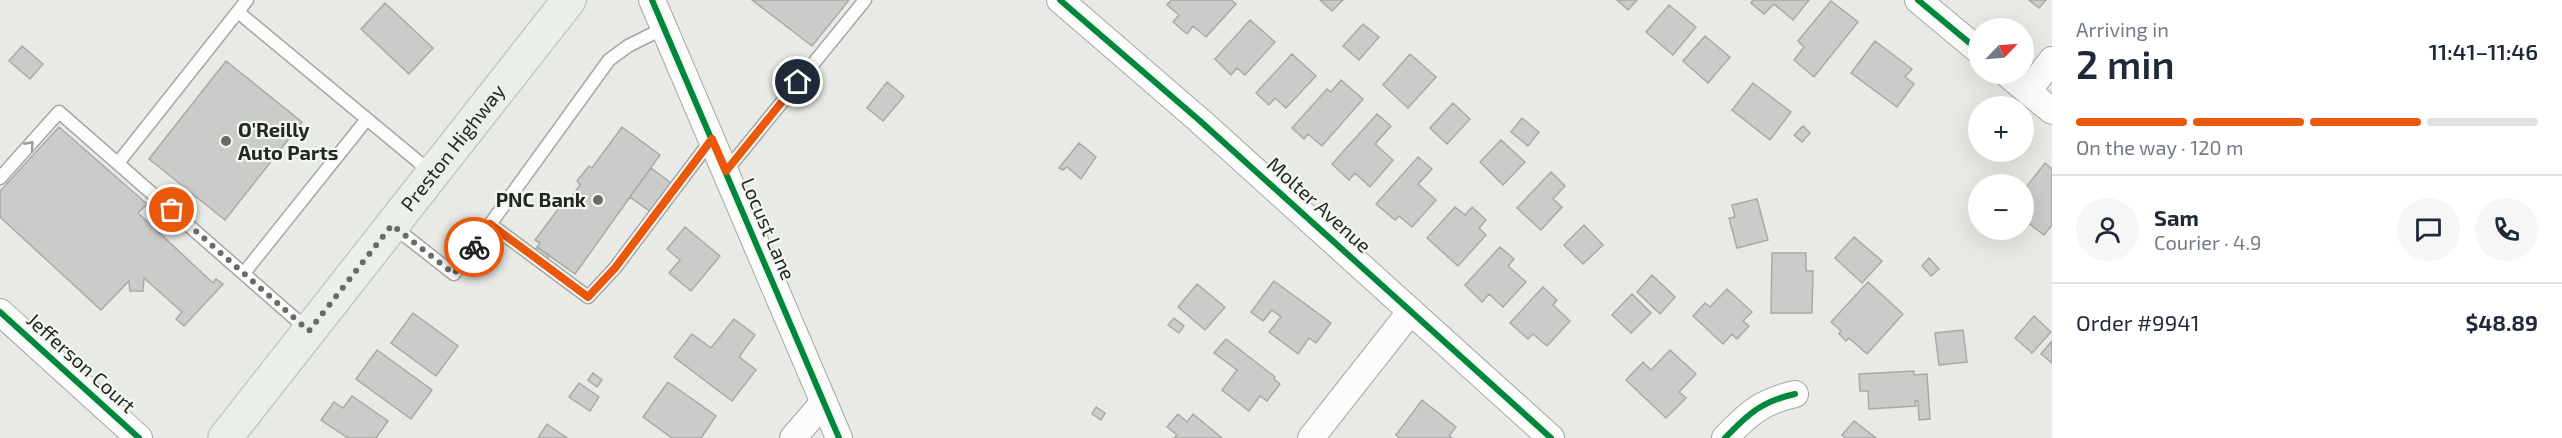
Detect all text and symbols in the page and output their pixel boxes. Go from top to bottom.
text: Arriving in [2076,17,2169,41]
north arrow [1968,18,2034,84]
map controls [1968,18,2034,240]
text: 11:41–11:46 [2429,38,2538,64]
text: 2 min [2076,40,2175,87]
pin [772,56,823,107]
icon: home [781,65,814,98]
street label: Preston Highway [395,79,510,215]
button: + [1968,96,2034,162]
place label: O'Reilly Auto Parts [238,117,338,164]
marker: O'Reilly Auto Parts [219,134,233,148]
text: On the way · 120 m [2076,135,2244,159]
one-way arrow [23,141,34,152]
street label: Molter Avenue [1263,151,1377,257]
street label: Locust Lane [737,174,801,283]
button: − [1968,174,2034,240]
pin [146,184,197,235]
place label: PNC Bank [496,187,587,211]
icon: bag [155,193,188,226]
marker: PNC Bank [591,193,605,207]
button: person [2076,198,2139,261]
button: chat [2397,198,2460,261]
button: phone [2475,198,2538,261]
text: Sam [2154,204,2199,230]
courier [444,217,504,277]
text: Courier · 4.9 [2154,230,2261,254]
icon: bike [458,231,491,264]
street label: Jefferson Court [22,307,141,418]
text: Order #9941 [2076,309,2200,335]
text: $48.89 [2465,309,2538,335]

